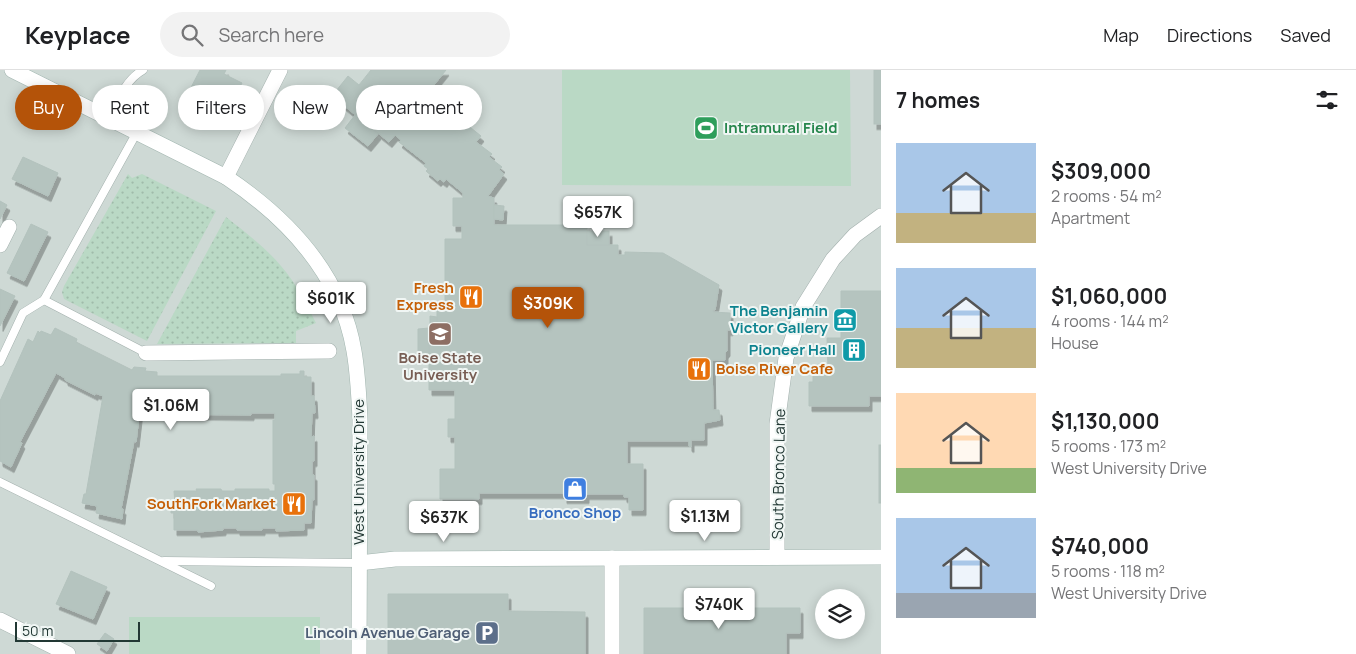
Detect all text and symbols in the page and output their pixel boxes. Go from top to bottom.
search box [160,12,510,57]
text: Keyplace [25,18,130,51]
icon: search [178,21,206,49]
text: Search here [218,22,324,48]
text: Map [1103,23,1139,47]
text: Directions [1167,23,1252,47]
text: Saved [1280,23,1331,47]
chip: Buy [15,85,82,130]
chip: Rent [92,85,168,130]
chip: Filters [178,85,264,130]
chip: New [274,85,346,130]
chip: Apartment [356,85,482,130]
text: 7 homes [896,86,980,114]
icon: filters [1313,86,1341,114]
sports icon: Intramural Field [693,115,719,141]
place label: Intramural Field [724,117,838,138]
text: $309,000 [1051,157,1151,185]
icon: home [936,163,996,223]
text: 2 rooms · 54 m² [1051,185,1162,207]
pin: $657K [563,196,633,238]
text: $657K [574,201,622,223]
text: Apartment [1051,207,1130,229]
place label: Fresh Express [397,277,454,315]
pin: $601K [296,282,366,324]
text: $1,060,000 [1051,282,1167,310]
restaurant icon: Fresh Express [458,284,484,310]
pin: $309K [513,286,583,329]
text: $601K [307,287,355,309]
icon: home [936,288,996,348]
text: $309K [523,292,573,314]
place label: The Benjamin Victor Gallery [730,300,829,338]
museum icon: The Benjamin Victor Gallery [832,307,858,333]
text: 4 rooms · 144 m² [1051,310,1169,332]
school or university icon: Boise State University [427,321,453,347]
text: House [1051,332,1099,354]
building icon: Pioneer Hall [841,337,867,363]
place label: Pioneer Hall [749,339,836,360]
place label: Boise State University [398,347,482,385]
restaurant icon: Boise River Cafe [686,356,712,382]
place label: Boise River Cafe [716,358,833,379]
pin: $1.06M [130,388,212,431]
text: $1.06M [143,394,199,416]
street label: West University Drive [348,399,369,545]
text: $1,130,000 [1051,407,1159,435]
street label: South Bronco Lane [767,408,790,540]
icon: home [936,413,996,473]
text: 5 rooms · 173 m² [1051,435,1166,457]
text: West University Drive [1051,457,1207,479]
shop icon: Bronco Shop [562,476,588,502]
restaurant icon: SouthFork Market [281,491,307,517]
place label: SouthFork Market [147,493,276,514]
pin: $637K [409,500,479,543]
pin: $1.13M [664,500,746,542]
place label: Bronco Shop [529,502,621,523]
text: $1.13M [680,505,730,527]
text: $637K [420,506,468,528]
text: $740,000 [1051,532,1149,560]
icon: home [936,538,996,598]
text: 5 rooms · 118 m² [1051,560,1165,582]
text: West University Drive [1051,582,1207,604]
pin: $740K [684,588,754,630]
map controls [815,589,865,639]
button: layers [815,589,865,639]
text: $740K [695,593,743,615]
scale bar [15,619,140,642]
parking icon: Lincoln Avenue Garage [474,620,500,646]
text: 50 m [22,621,53,640]
place label: Lincoln Avenue Garage [305,622,470,643]

